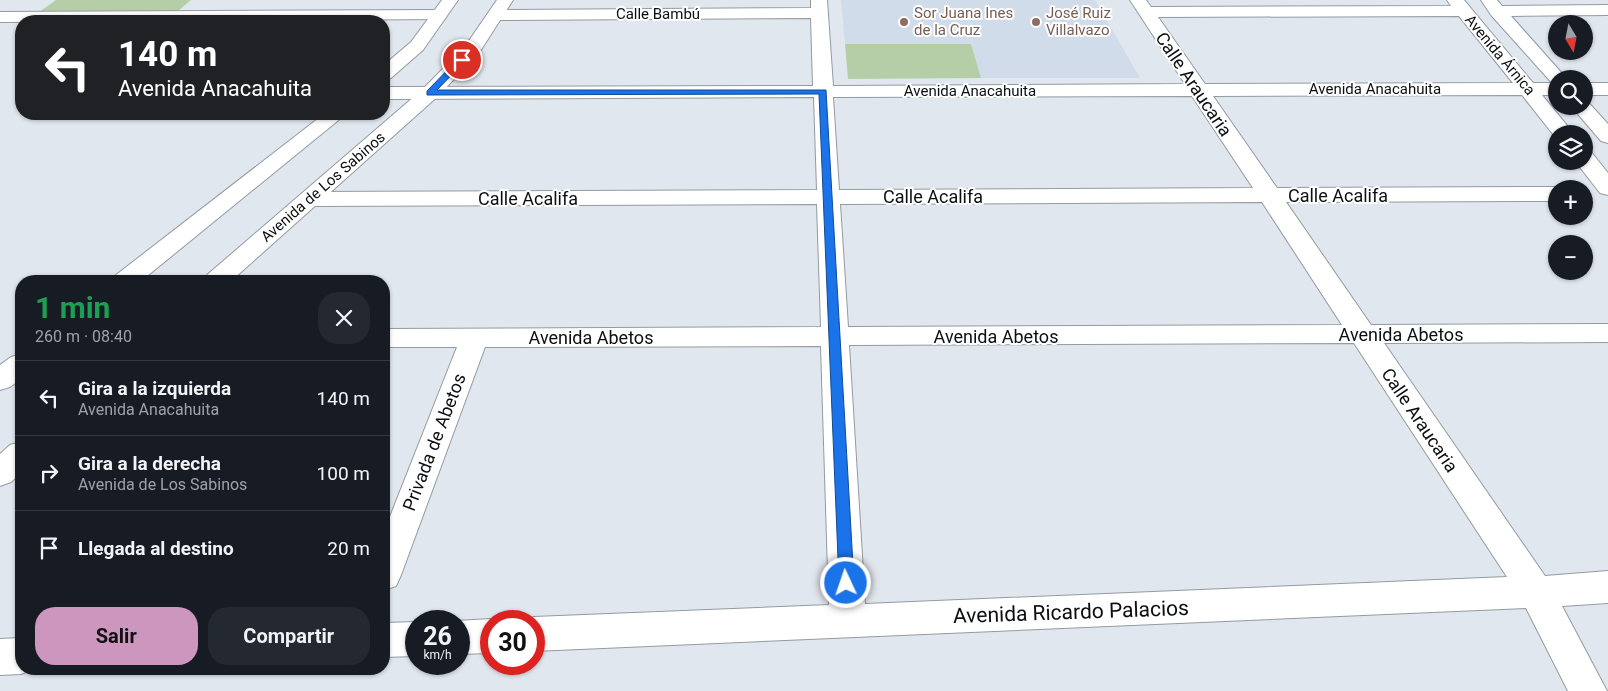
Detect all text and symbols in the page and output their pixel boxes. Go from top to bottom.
place label: Sor Juana Ines de la Cruz [914,4,1013,39]
place label: José Ruiz Villalvazo [1046,4,1111,39]
street label: Calle Bambú [616,5,700,23]
street label: Avenida Árnica [1461,11,1539,99]
north arrow [1548,15,1592,60]
map controls [1548,15,1593,280]
marker: Sor Juana Ines de la Cruz [898,16,910,28]
marker: José Ruiz Villalvazo [1030,16,1042,28]
street label: Calle Araucaria [1151,28,1237,140]
text: 140 m [118,34,217,75]
icon: left [35,35,100,100]
pin [441,39,483,81]
icon: arrive [448,46,476,74]
button: search [1548,70,1593,115]
text: Avenida Anacahuita [118,76,312,101]
street label: Avenida Anacahuita [1309,80,1441,98]
street label: Avenida Anacahuita [904,82,1036,100]
button: layers [1548,125,1593,170]
street label: Avenida de Los Sabinos [257,128,389,246]
button: + [1548,180,1593,225]
street label: Calle Acalifa [1288,185,1388,206]
street label: Calle Acalifa [883,186,983,207]
street label: Calle Acalifa [478,188,578,209]
button: − [1548,235,1593,280]
text: 1 min [35,290,110,325]
button: close [318,292,370,344]
street label: Avenida Abetos [1339,324,1463,345]
street label: Avenida Abetos [934,326,1058,347]
text: 260 m · 08:40 [35,327,132,346]
street label: Avenida Abetos [529,327,653,348]
street label: Calle Araucaria [1377,364,1463,476]
street label: Privada de Abetos [398,370,470,514]
text: Gira a la izquierda [78,377,231,400]
icon: left [35,384,63,412]
text: 140 m [317,387,370,410]
text: Avenida Anacahuita [78,400,219,419]
text: Gira a la derecha [78,452,221,475]
icon: right [35,459,63,487]
text: 100 m [317,462,370,485]
text: Avenida de Los Sabinos [78,475,247,494]
icon: arrive [35,534,63,562]
text: Llegada al destino [78,537,234,560]
text: 20 m [327,537,370,560]
position arrow [819,556,871,608]
street label: Avenida Ricardo Palacios [953,596,1189,628]
button: Salir [35,607,198,665]
button: Compartir [208,607,370,665]
speed limit sign: 30 [480,610,545,675]
text: 26 [423,622,452,651]
text: km/h [423,648,452,662]

